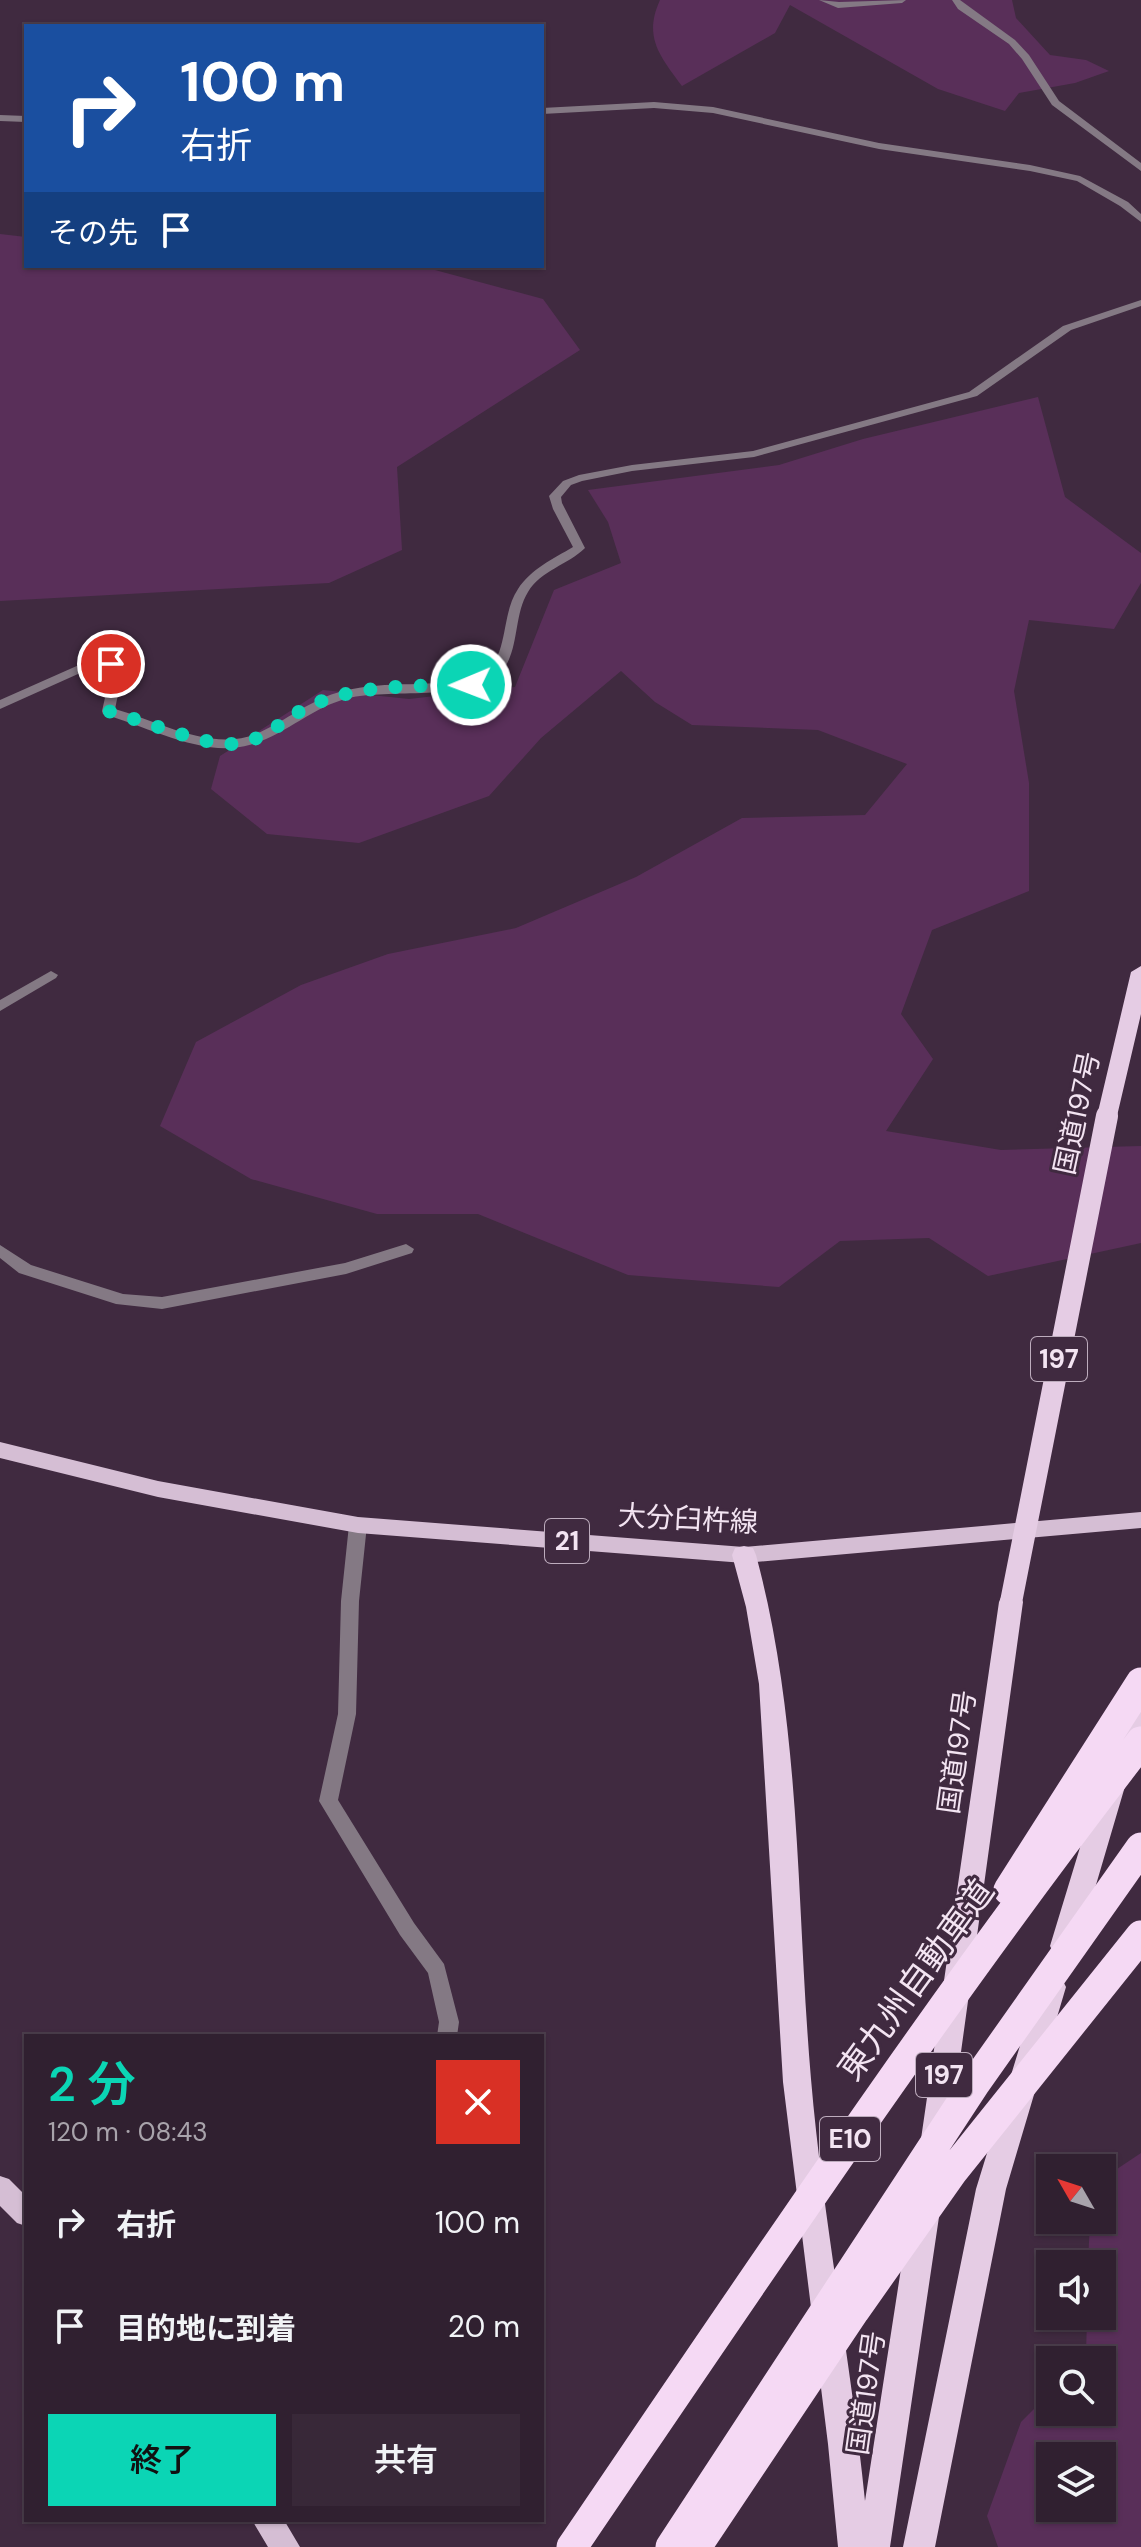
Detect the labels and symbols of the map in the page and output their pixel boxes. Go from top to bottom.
pin [77,630,145,698]
position arrow [429,643,513,727]
street label: 国道197号 [1046,1048,1108,1178]
road number: 197 [1031,1337,1087,1381]
street label: 大分臼杵線 [617,1497,759,1541]
road number: 21 [545,1519,589,1563]
street label: 国道197号 [930,1688,984,1816]
street label: 東九州自動車道 [828,1871,1004,2089]
road number: 197 [916,2053,972,2097]
road number: E10 [820,2117,880,2161]
north arrow [1036,2154,1116,2234]
street label: 国道197号 [839,2329,893,2457]

